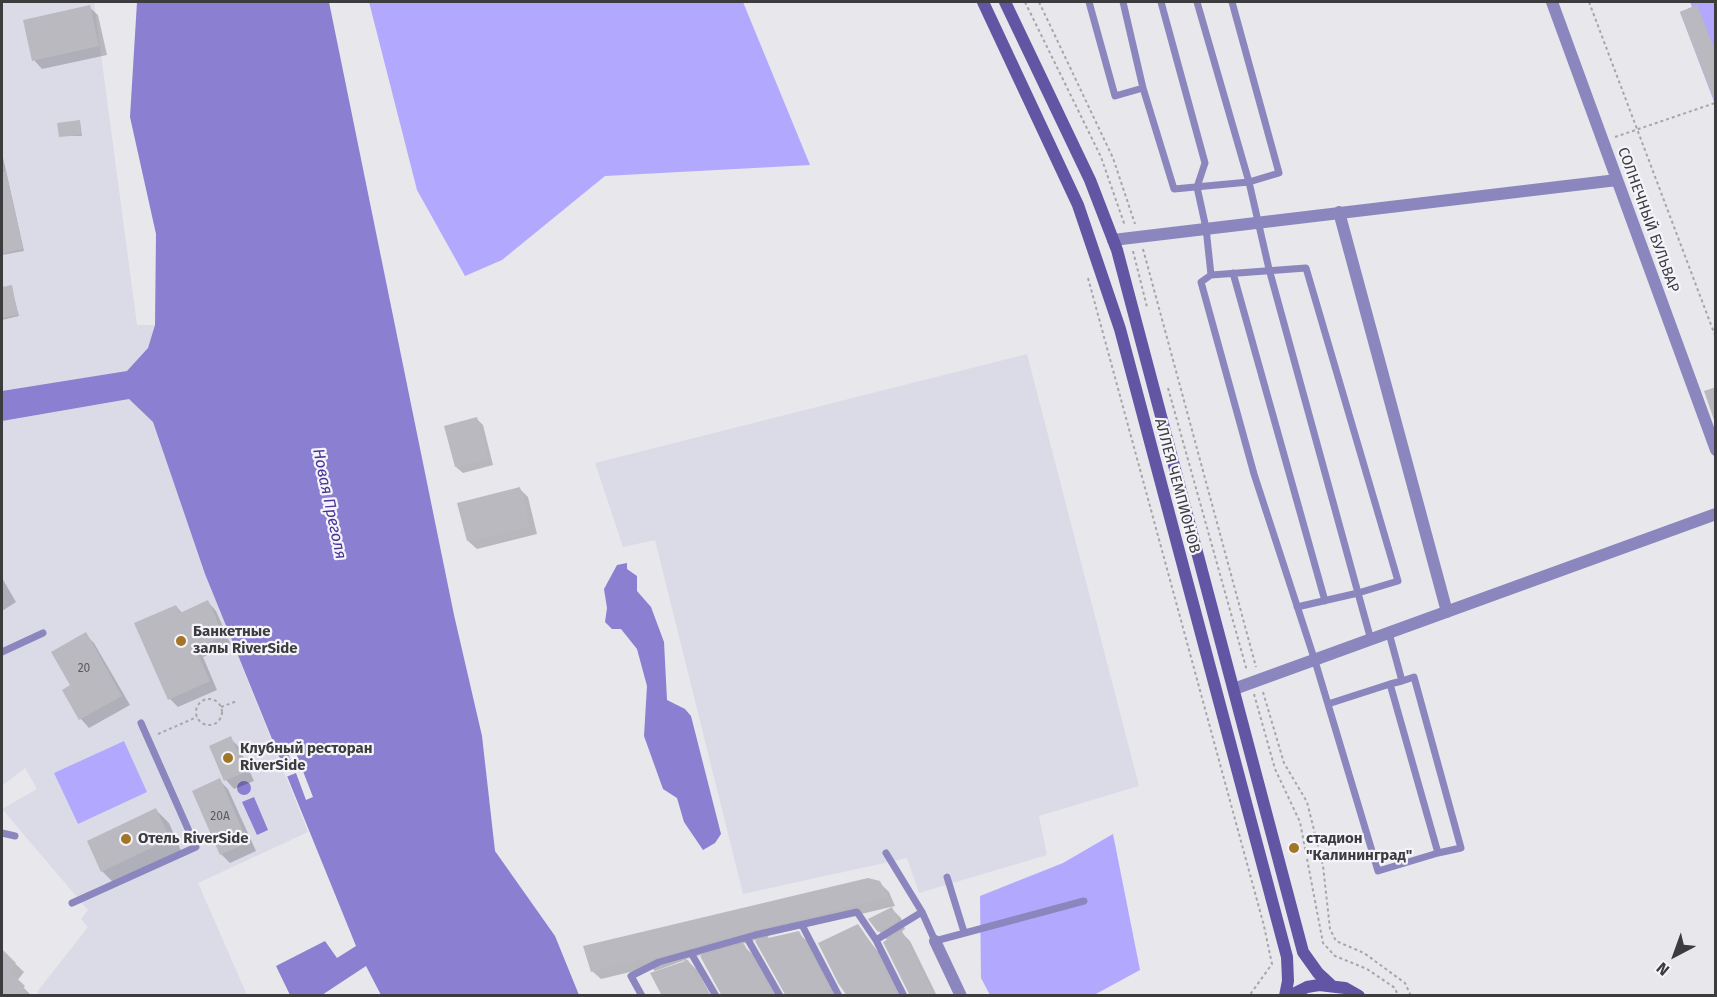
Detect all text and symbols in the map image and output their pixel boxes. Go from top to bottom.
street label: СОЛНЕЧНЫЙ БУЛЬВАР [1613,145,1683,295]
street label: АЛЛЕЯ ЧЕМПИОНОВ [1150,417,1204,555]
water label: Новая Преголя [308,447,350,561]
place label: Банкетные залы RiverSide [193,623,298,658]
marker: Банкетные залы RiverSide [174,634,188,648]
house number: 20 [78,662,90,676]
place label: Клубный ресторан RiverSide [240,740,373,775]
marker: Клубный ресторан RiverSide [221,751,235,765]
house number: 20А [210,810,230,824]
place label: Отель RiverSide [138,830,249,848]
place label: стадион "Калининград" [1306,830,1412,865]
marker: Отель RiverSide [119,832,133,846]
marker: стадион "Калининград" [1287,841,1301,855]
north arrow [1645,925,1705,985]
text: N [1653,958,1673,980]

